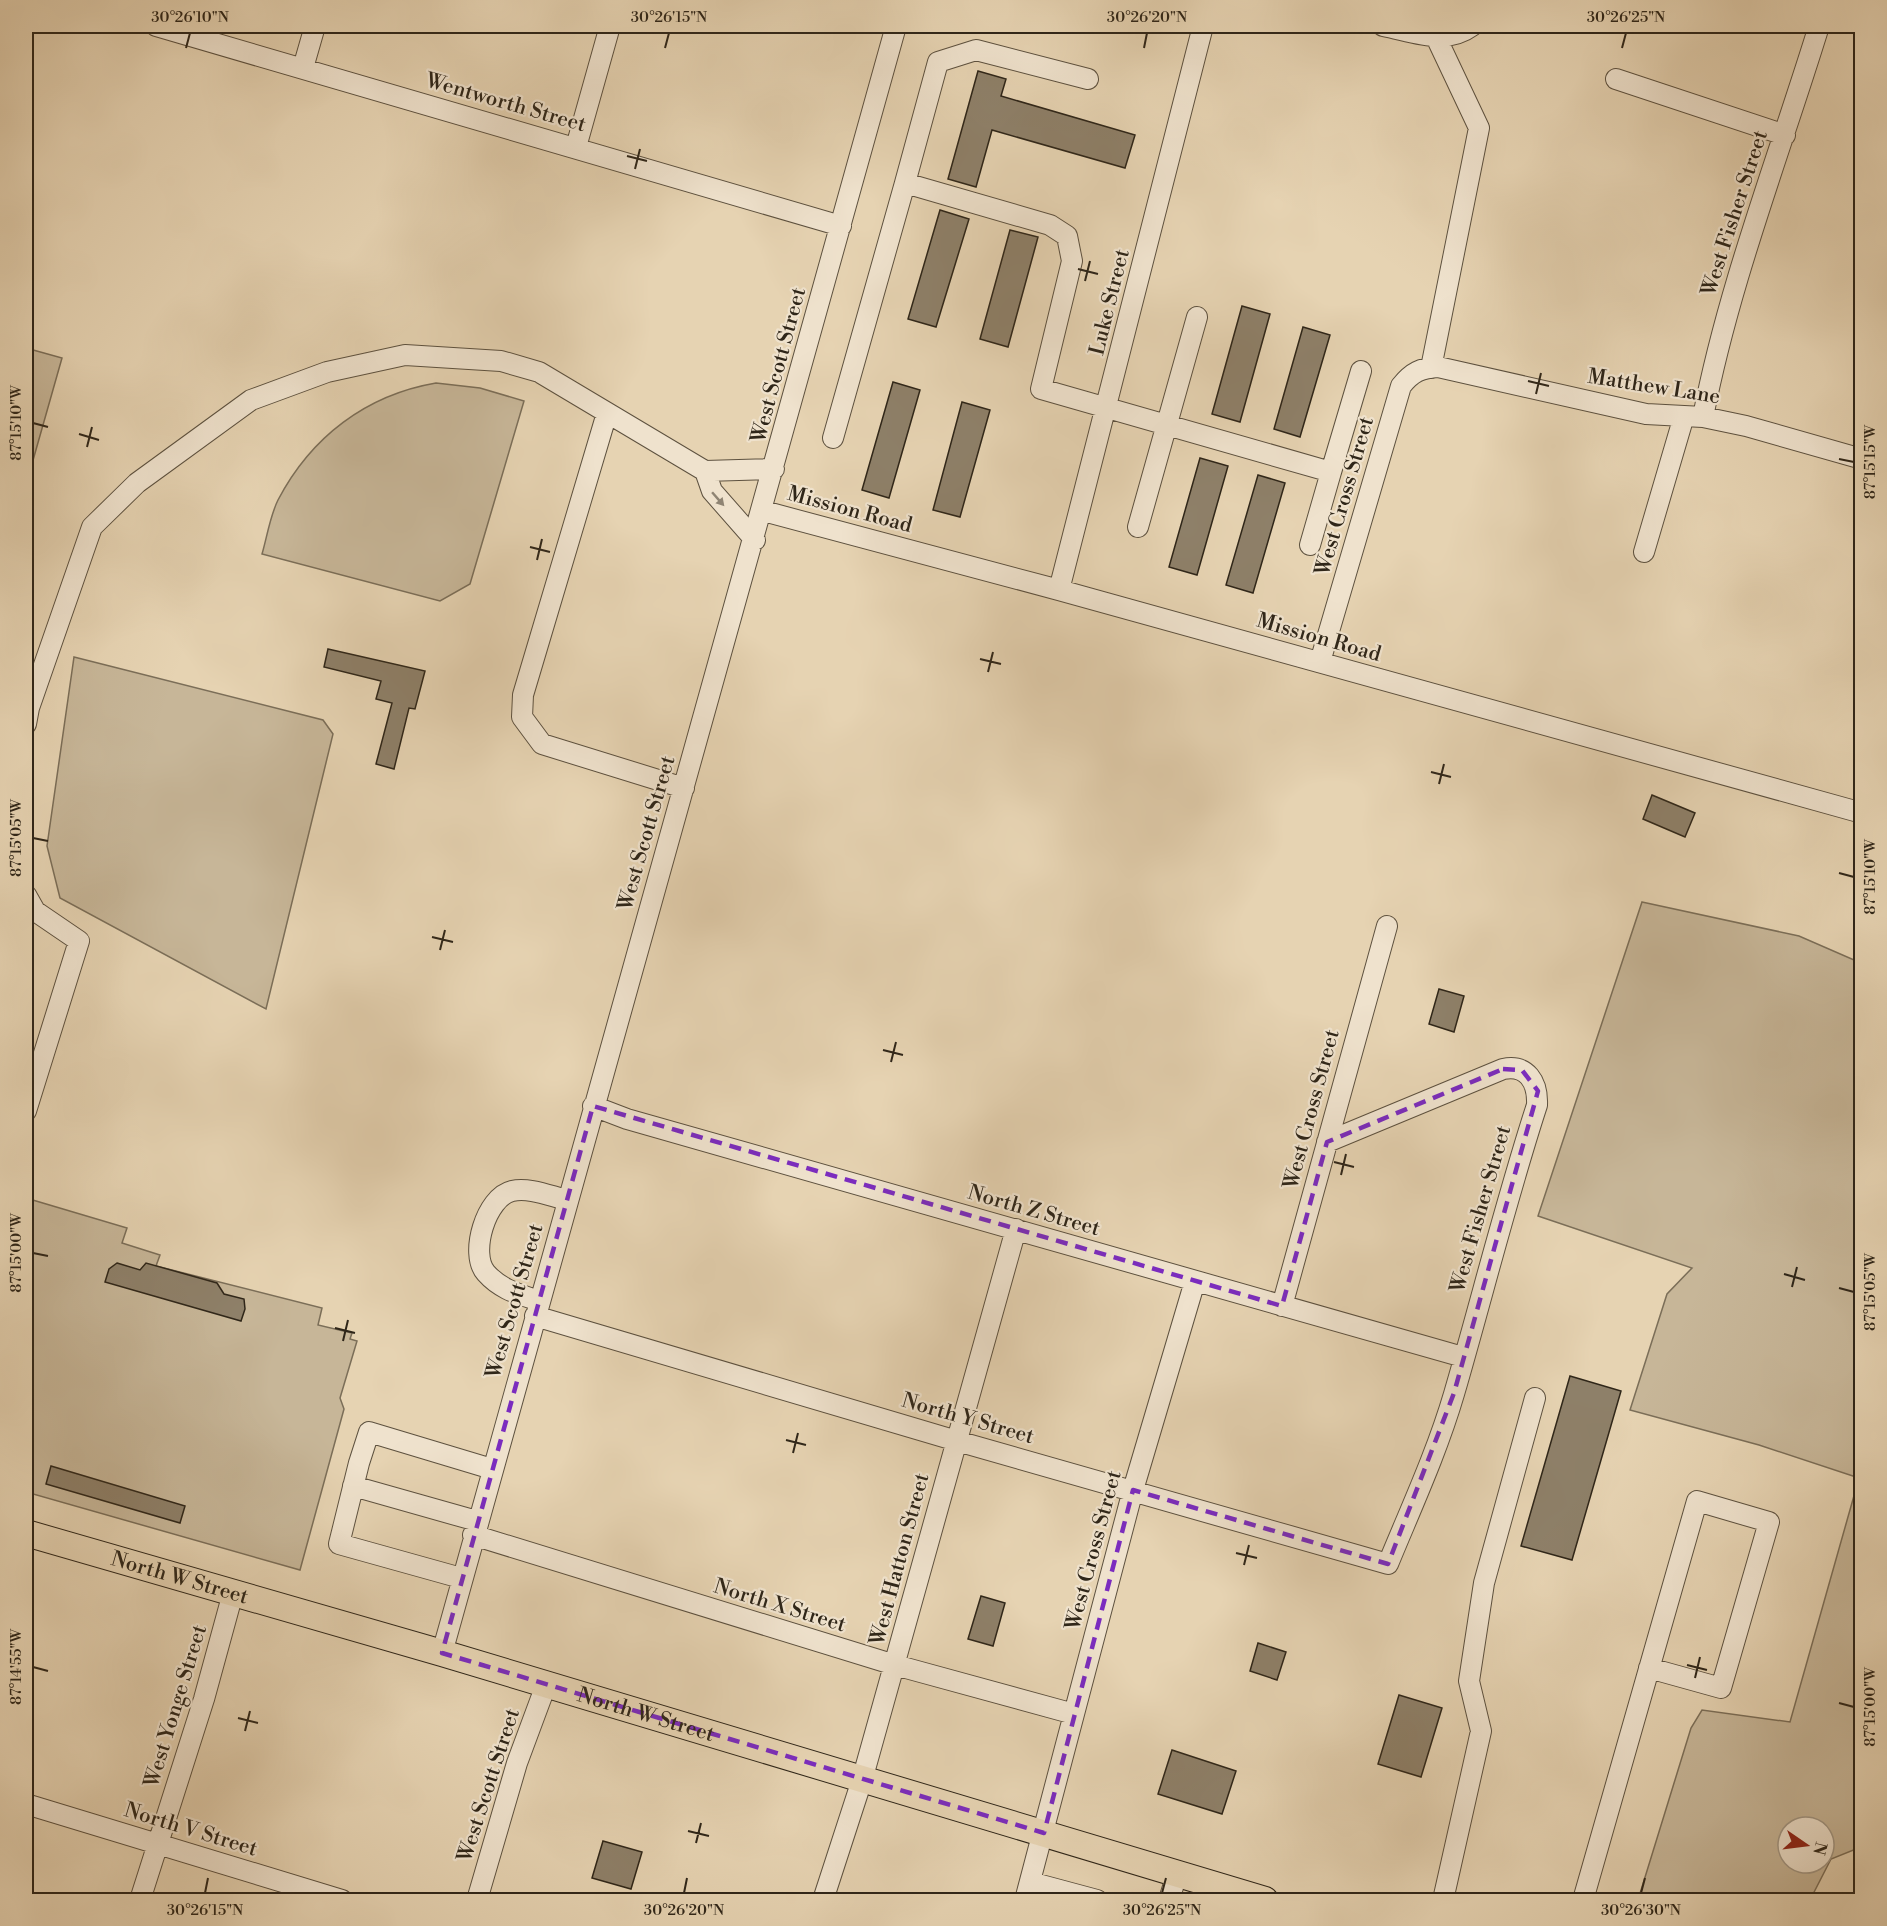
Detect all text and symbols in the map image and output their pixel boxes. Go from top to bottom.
text: 30°26'10"N [151,8,229,27]
text: 30°26'15"N [631,8,707,27]
text: 30°26'20"N [1107,8,1187,27]
text: 30°26'25"N [1587,8,1665,27]
street label: Wentworth Street [422,67,589,138]
street label: West Fisher Street [1696,127,1774,300]
street label: Luke Street [1084,246,1136,358]
street label: West Scott Street [745,284,812,447]
street label: Matthew Lane [1586,364,1722,410]
text: 87°15'10"W [7,385,26,461]
street label: West Cross Street [1310,413,1380,580]
text: 87°15'15"W [1861,424,1880,499]
street label: Mission Road [784,481,915,539]
one-way arrow [711,491,724,506]
street label: Mission Road [1254,608,1384,668]
street label: West Scott Street [612,752,682,915]
text: 87°15'05"W [7,799,26,877]
text: 87°15'10"W [1861,839,1880,915]
street label: West Cross Street [1278,1026,1346,1193]
street label: West Fisher Street [1444,1122,1517,1297]
street label: North Z Street [965,1180,1103,1242]
text: 87°15'00"W [7,1213,26,1293]
street label: West Scott Street [480,1220,550,1383]
text: 87°15'05"W [1861,1253,1880,1331]
street label: North Y Street [899,1388,1037,1450]
street label: West Cross Street [1060,1467,1128,1634]
street label: West Hatton Street [864,1470,936,1649]
street label: North W Street [108,1546,252,1611]
street label: North X Street [710,1574,849,1639]
street label: West Yonge Street [139,1621,213,1792]
text: 87°14'55"W [7,1628,26,1705]
text: 87°15'00"W [1861,1667,1880,1747]
street label: North W Street [574,1682,718,1748]
street label: West Scott Street [452,1705,526,1866]
street label: North V Street [121,1797,261,1863]
north arrow [1776,1815,1836,1875]
text: N [1808,1840,1831,1857]
text: 30°26'15"N [167,1901,243,1920]
text: 30°26'20"N [644,1901,724,1920]
text: 30°26'25"N [1123,1901,1201,1920]
text: 30°26'30"N [1601,1901,1681,1920]

